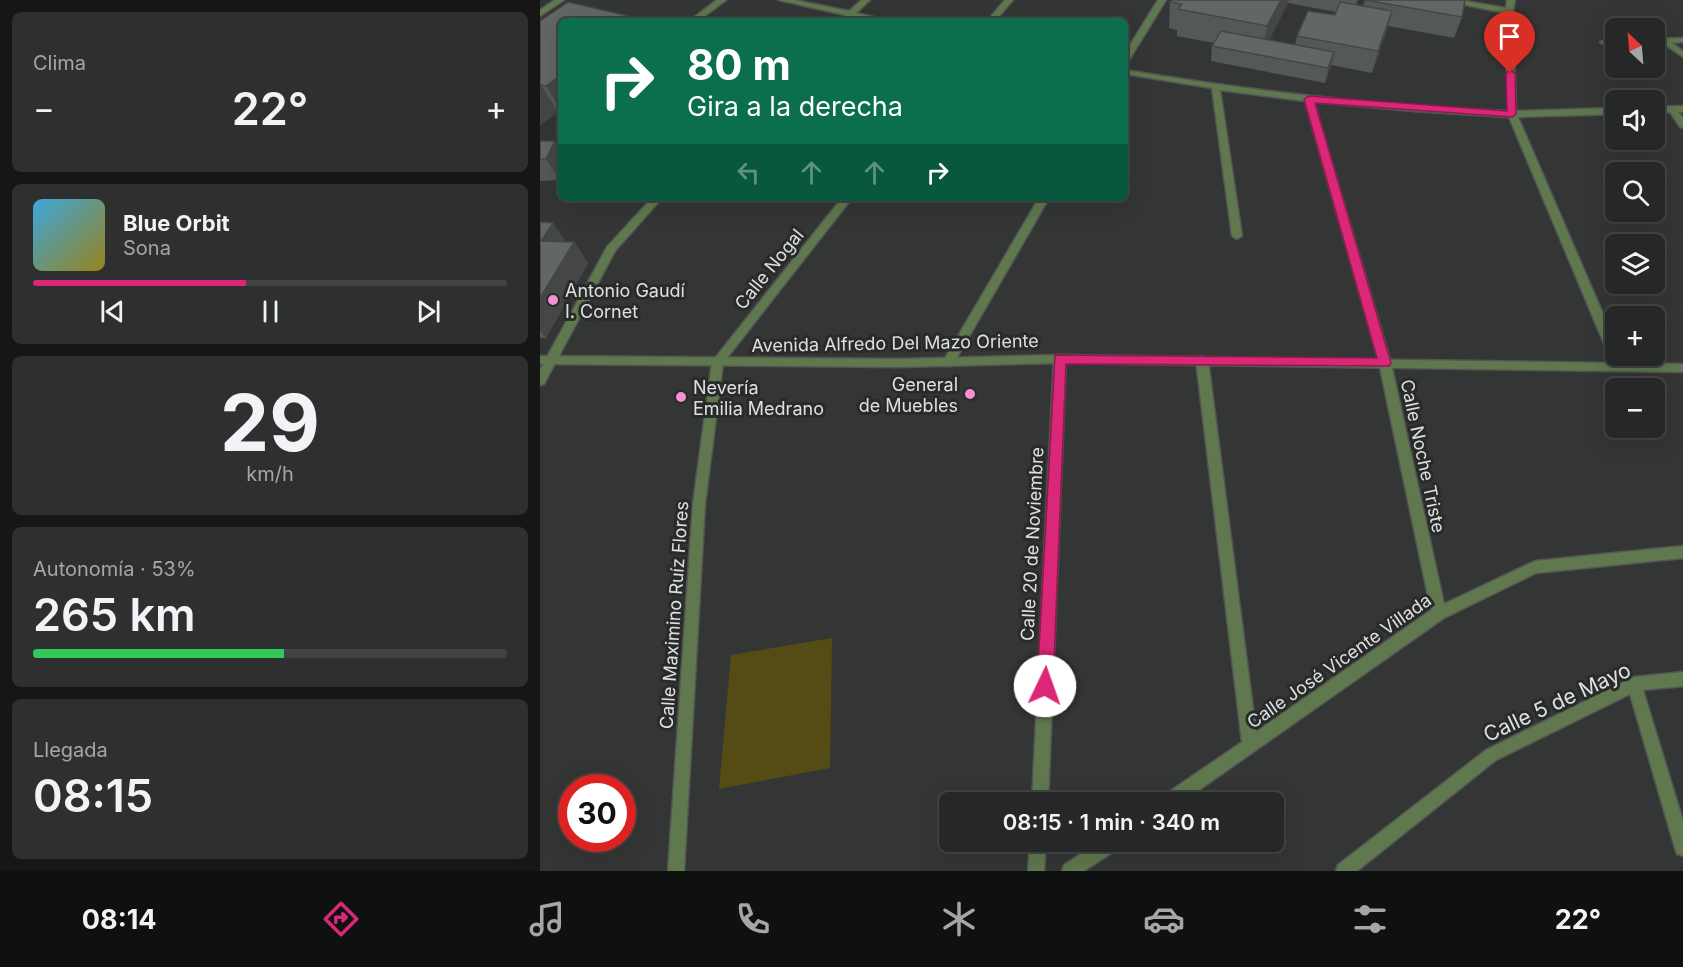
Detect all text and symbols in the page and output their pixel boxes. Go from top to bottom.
pin [1484,11,1535,73]
north arrow [1605,18,1665,78]
map controls [1605,18,1665,438]
icon: arrive [1493,20,1526,53]
text: 80 m [687,39,791,90]
icon: right [588,42,666,120]
text: Clima [33,51,86,75]
text: 22° [232,81,308,136]
text: − [33,88,55,128]
text: + [485,88,507,128]
text: Gira a la derecha [687,90,903,123]
button: sound [1605,90,1665,150]
icon: left [732,156,765,189]
icon: ahead [795,156,828,189]
icon: ahead [858,156,891,189]
icon: right [921,156,954,189]
button: search [1605,162,1665,222]
text: Blue Orbit [123,210,230,236]
street label: Calle Nogal [730,225,808,313]
button: layers [1605,234,1665,294]
text: Sona [123,236,171,260]
place label: Antonio Gaudí I. Cornet [565,280,686,322]
marker: Antonio Gaudí I. Cornet [546,293,560,307]
icon: previous [96,295,129,328]
icon: pause [254,295,287,328]
icon: next [412,295,445,328]
button: + [1605,306,1665,366]
street label: Avenida Alfredo Del Mazo Oriente [751,330,1039,356]
place label: General de Muebles [859,374,958,416]
text: 29 [220,375,320,470]
place label: Nevería Emilia Medrano [693,377,824,419]
street label: Calle Noche Triste [1397,377,1449,535]
button: − [1605,378,1665,438]
marker: General de Muebles [963,387,977,401]
marker: Nevería Emilia Medrano [674,390,688,404]
street label: Calle 20 de Noviembre [1016,446,1048,642]
text: km/h [246,462,294,486]
street label: Calle Maximino Ruíz Flores [656,500,692,730]
text: Autonomía · 53% [33,557,196,581]
text: 265 km [33,587,196,642]
street label: Calle José Vicente Villada [1243,589,1435,733]
position arrow [1013,654,1077,718]
street label: Calle 5 de Mayo [1479,657,1635,747]
text: Llegada [33,738,108,762]
text: 08:15 [33,768,153,823]
speed limit sign: 30 [558,774,636,852]
text: 08:15 · 1 min · 340 m [1003,809,1220,835]
icon: directions [320,898,362,940]
icon: music [526,898,568,940]
icon: phone [732,898,774,940]
icon: climate [938,898,980,940]
icon: car [1143,898,1185,940]
icon: filters [1349,898,1391,940]
text: 08:14 [82,903,157,936]
text: 22° [1555,903,1601,936]

